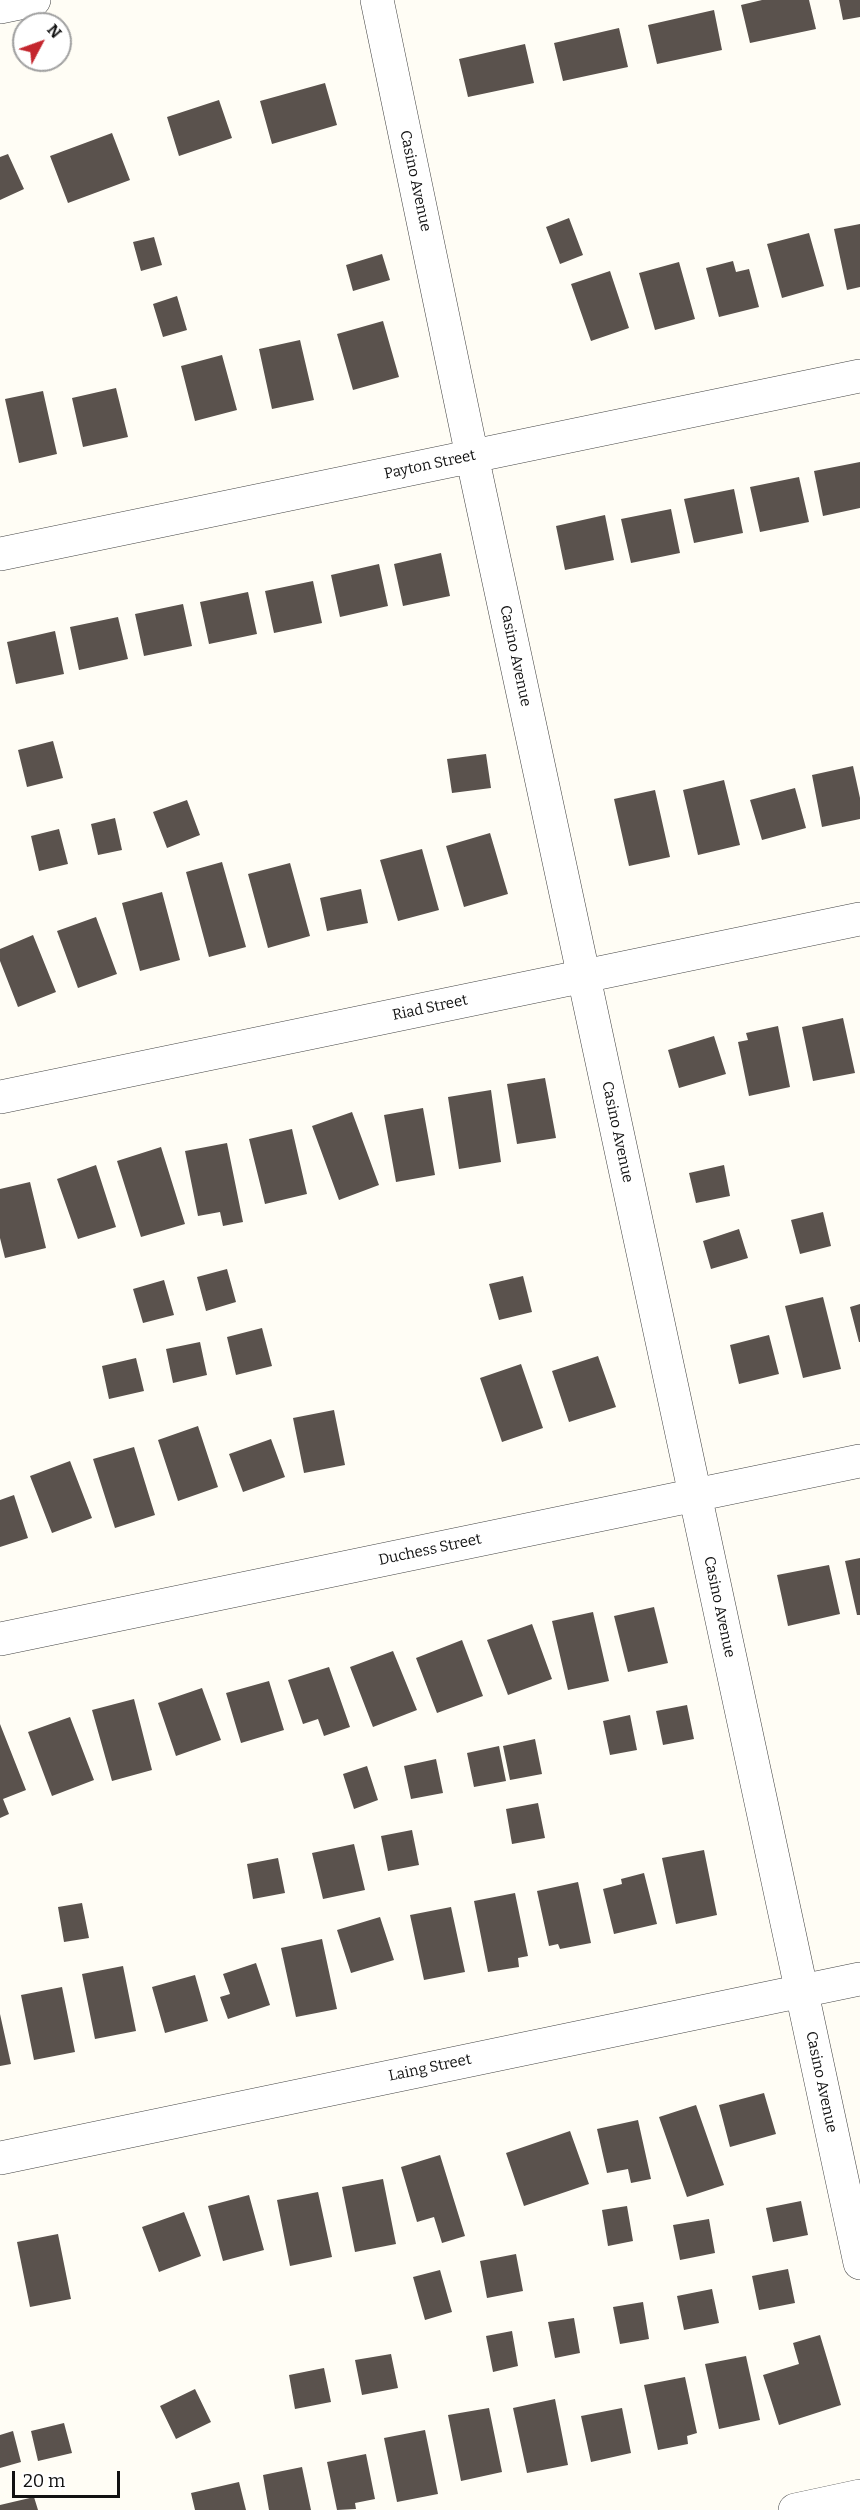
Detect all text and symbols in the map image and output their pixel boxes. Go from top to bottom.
north arrow [12,12,72,72]
text: N [43,20,66,42]
street label: Casino Avenue [395,129,435,233]
street label: Payton Street [383,447,477,483]
street label: Casino Avenue [495,604,535,708]
street label: Riad Street [391,991,469,1025]
street label: Casino Avenue [597,1080,637,1184]
street label: Duchess Street [377,1530,483,1570]
street label: Casino Avenue [699,1555,739,1659]
street label: Casino Avenue [801,2030,841,2134]
street label: Laing Street [387,2050,473,2086]
scale bar [15,2459,123,2497]
text: 20 m [23,2470,65,2492]

